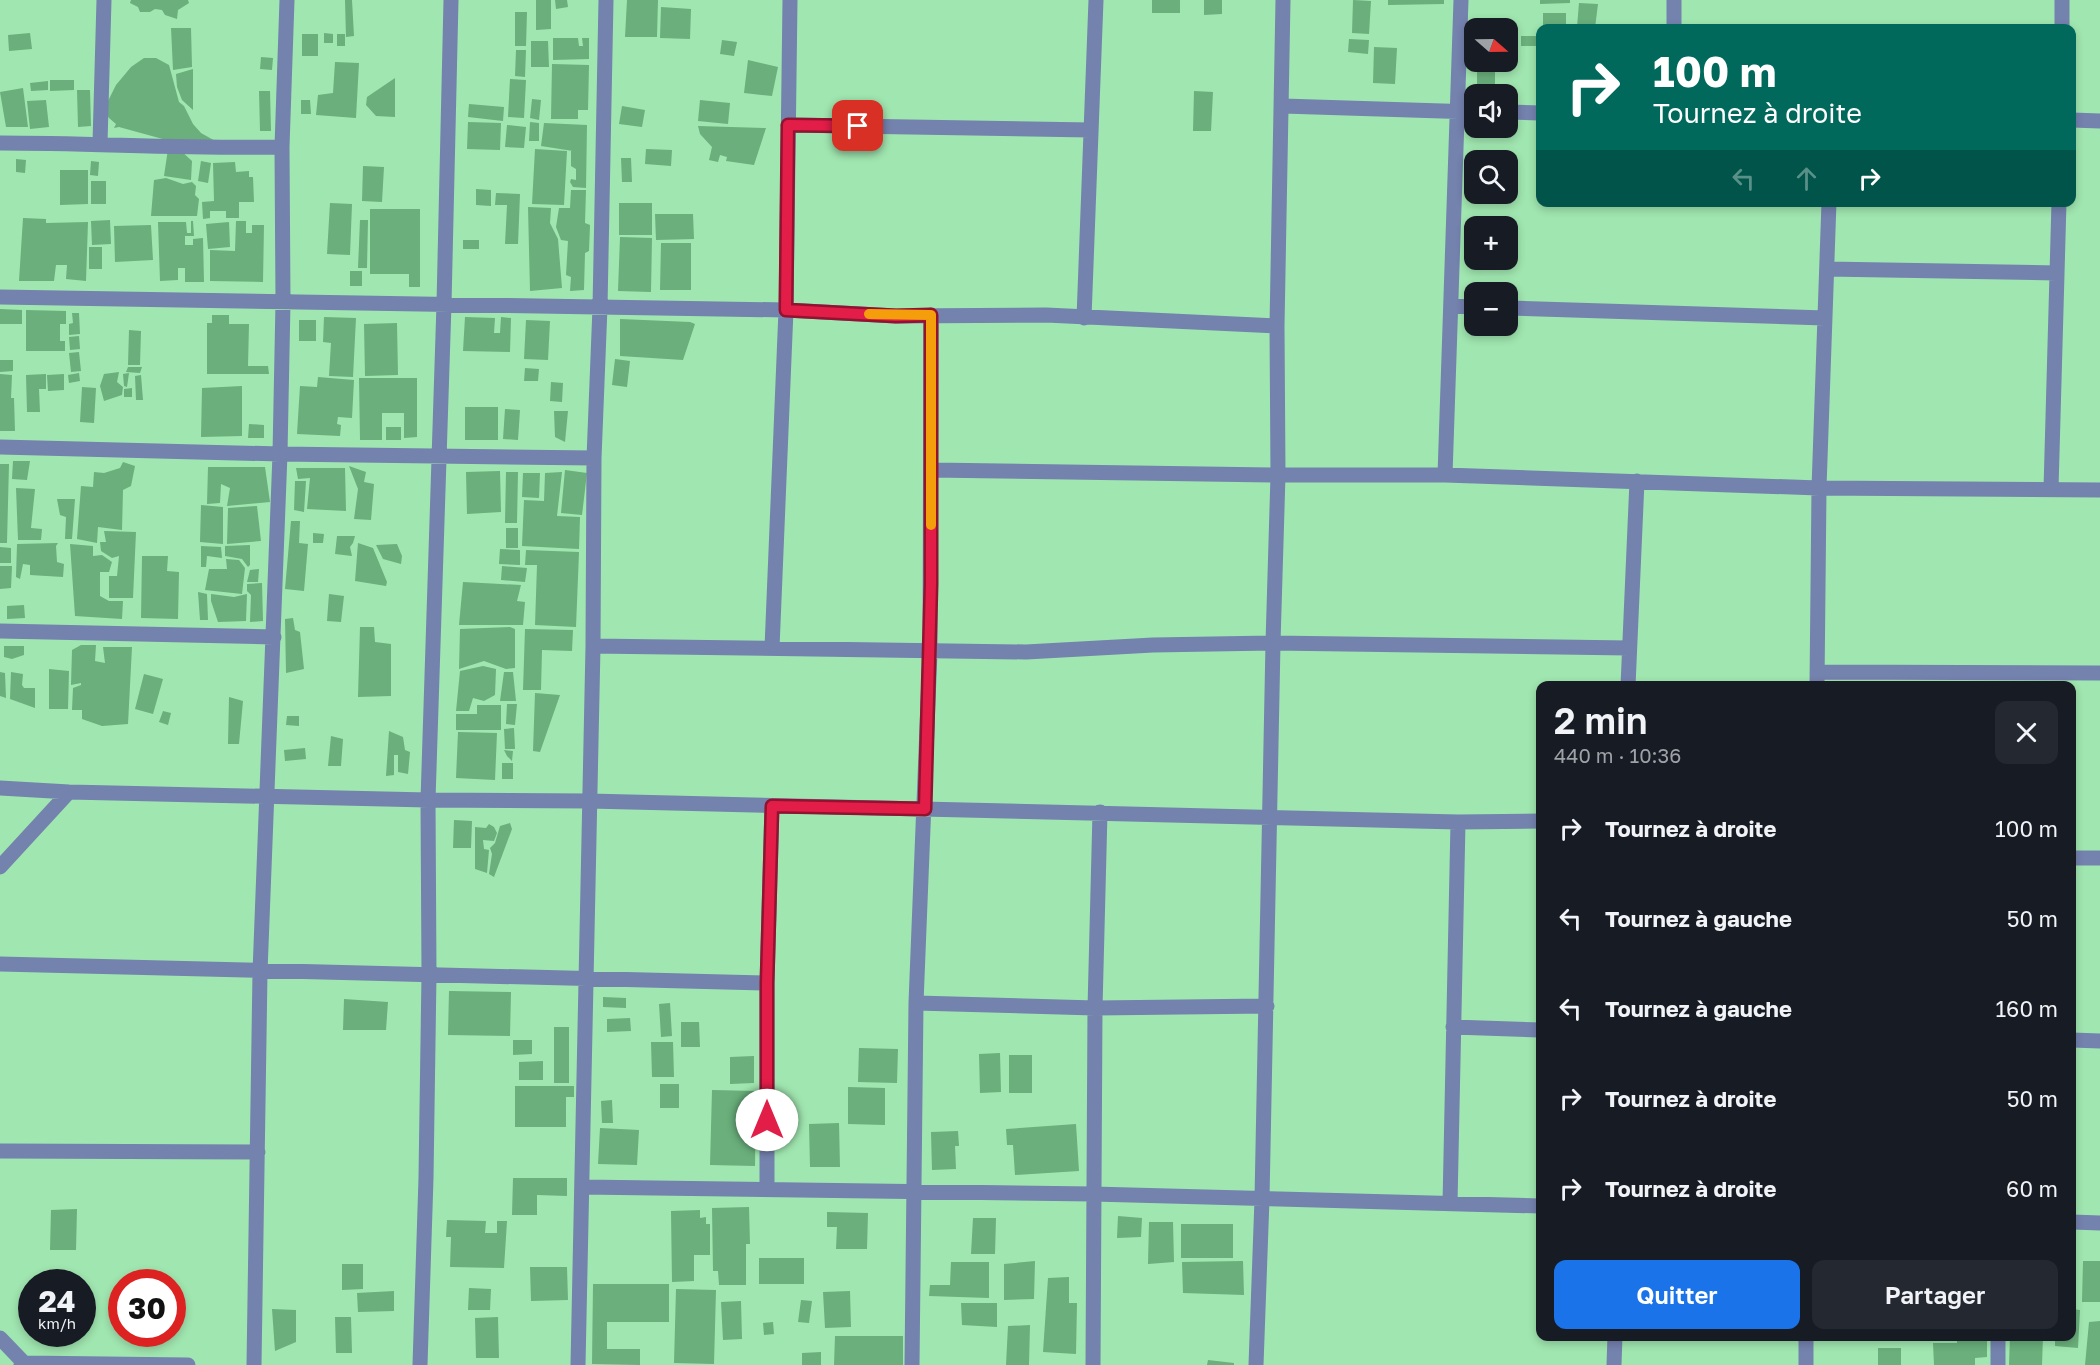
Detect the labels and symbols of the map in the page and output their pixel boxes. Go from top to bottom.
north arrow [1464,18,1518,72]
pin [832,100,883,151]
position arrow [735,1088,799,1152]
speed limit sign: 30 [108,1269,186,1347]

